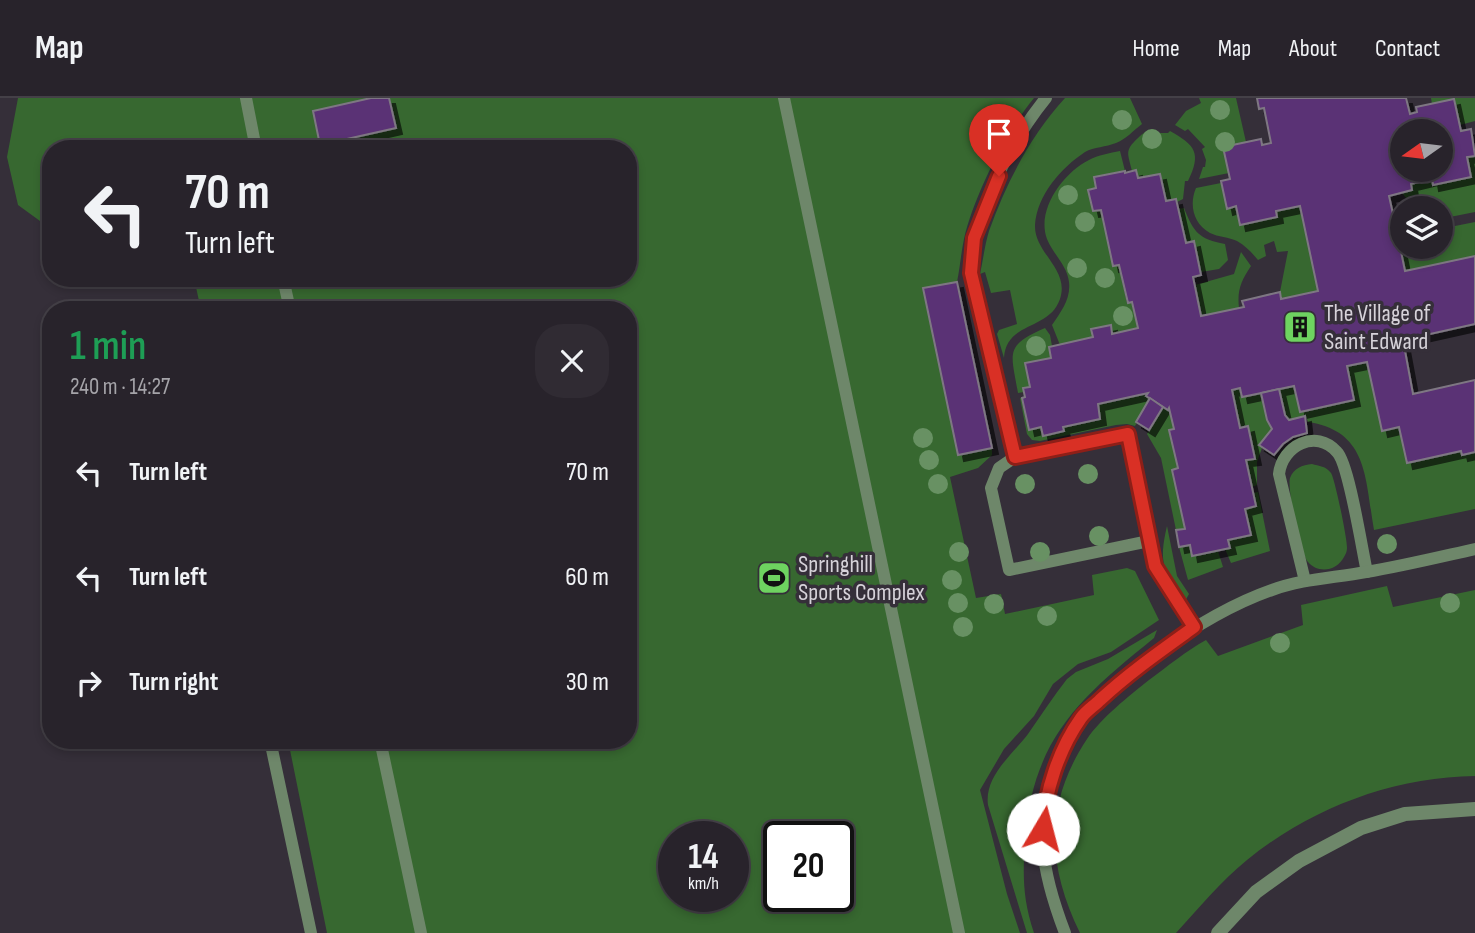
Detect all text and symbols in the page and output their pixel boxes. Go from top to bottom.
text: Map [35,28,84,68]
text: Home [1132,34,1180,63]
text: Map [1218,34,1251,63]
text: About [1289,34,1337,63]
text: Contact [1375,34,1440,63]
pin [969,104,1029,176]
icon: arrive [980,115,1018,153]
north arrow [1390,119,1452,182]
map controls [1390,119,1453,259]
text: 70 m [185,164,270,223]
icon: left [70,168,161,259]
button: layers [1390,196,1453,259]
text: Turn left [185,224,275,263]
place label: The Village of Saint Edward [1324,299,1432,356]
building icon: The Village of Saint Edward [1281,308,1319,346]
text: 1 min [70,321,146,372]
button: close [535,324,609,398]
text: 240 m · 14:27 [70,373,170,401]
icon: left [70,454,108,492]
text: Turn left [129,457,207,488]
text: 70 m [566,457,609,488]
place label: Springhill Sports Complex [798,550,925,607]
icon: left [70,559,108,597]
sports icon: Springhill Sports Complex [755,559,793,597]
text: Turn left [129,562,207,593]
text: 60 m [565,562,609,593]
icon: right [70,664,108,702]
text: Turn right [129,667,218,698]
text: 30 m [566,667,609,698]
position arrow [1006,792,1080,866]
speed limit sign: 20 [763,821,854,912]
text: 14 [688,836,719,879]
text: km/h [688,873,719,894]

